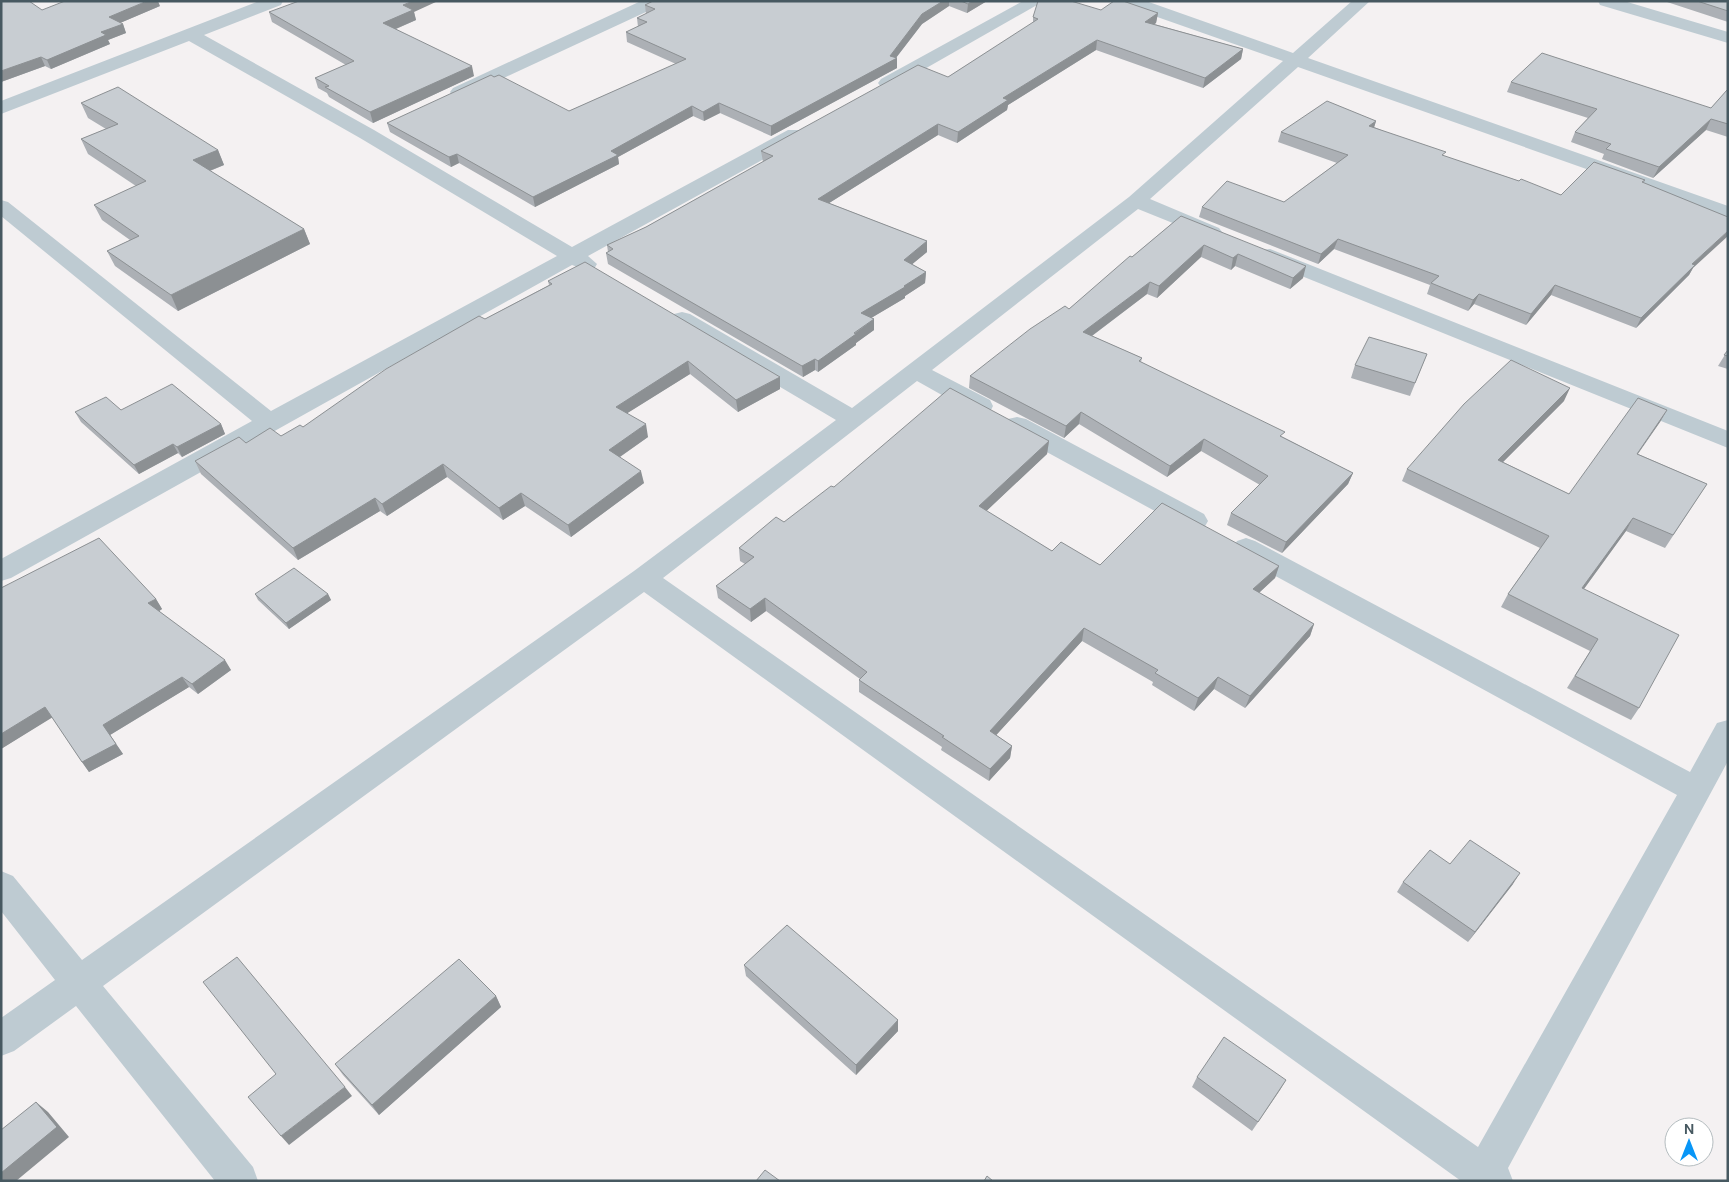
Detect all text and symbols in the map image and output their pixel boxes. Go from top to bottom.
north arrow [1664,1117,1714,1167]
text: N [1684,1120,1694,1138]

